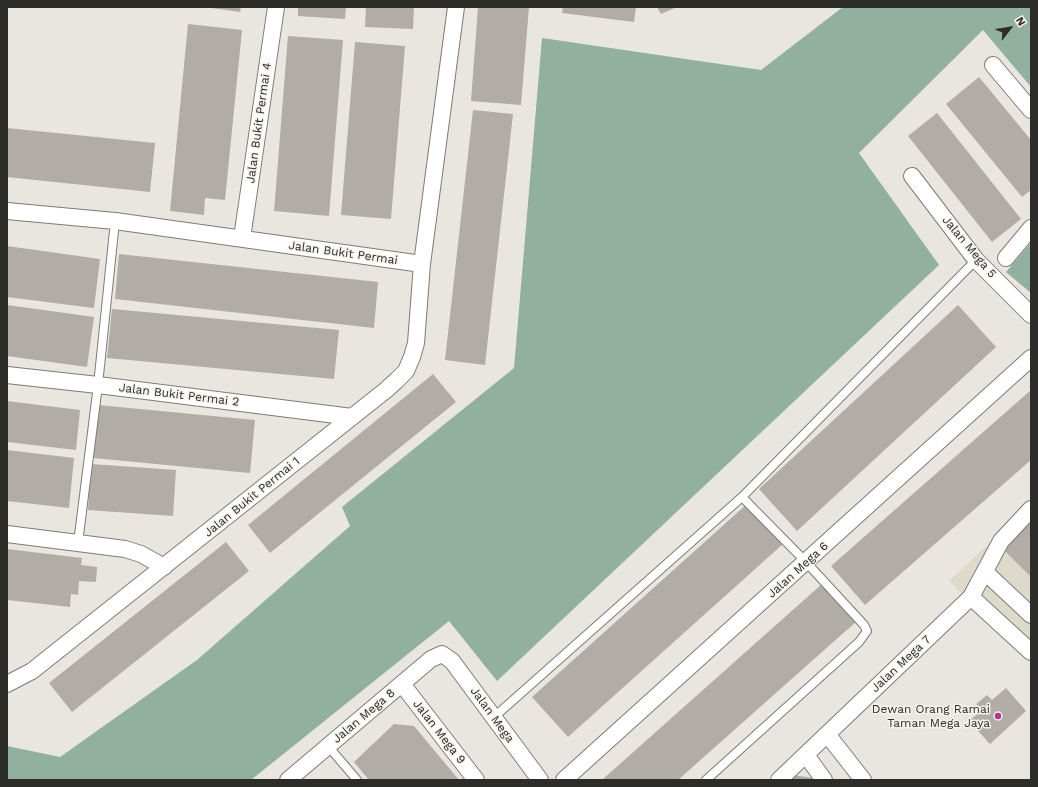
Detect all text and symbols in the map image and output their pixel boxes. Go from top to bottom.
north arrow [990,8,1030,48]
text: N [1013,15,1028,28]
street label: Jalan Bukit Permai 4 [243,62,275,184]
street label: Jalan Mega 5 [939,213,999,281]
street label: Jalan Bukit Permai [287,238,399,268]
street label: Jalan Bukit Permai 2 [118,380,240,410]
street label: Jalan Bukit Permai 1 [201,454,303,540]
street label: Jalan Mega 6 [765,539,831,601]
street label: Jalan Mega 7 [868,633,934,695]
street label: Jalan Mega [467,684,517,746]
street label: Jalan Mega 8 [330,686,398,746]
street label: Jalan Mega 9 [410,697,468,767]
place label: Dewan Orang Ramai Taman Mega Jaya [872,702,990,730]
marker: Dewan Orang Ramai Taman Mega Jaya [993,711,1003,721]

